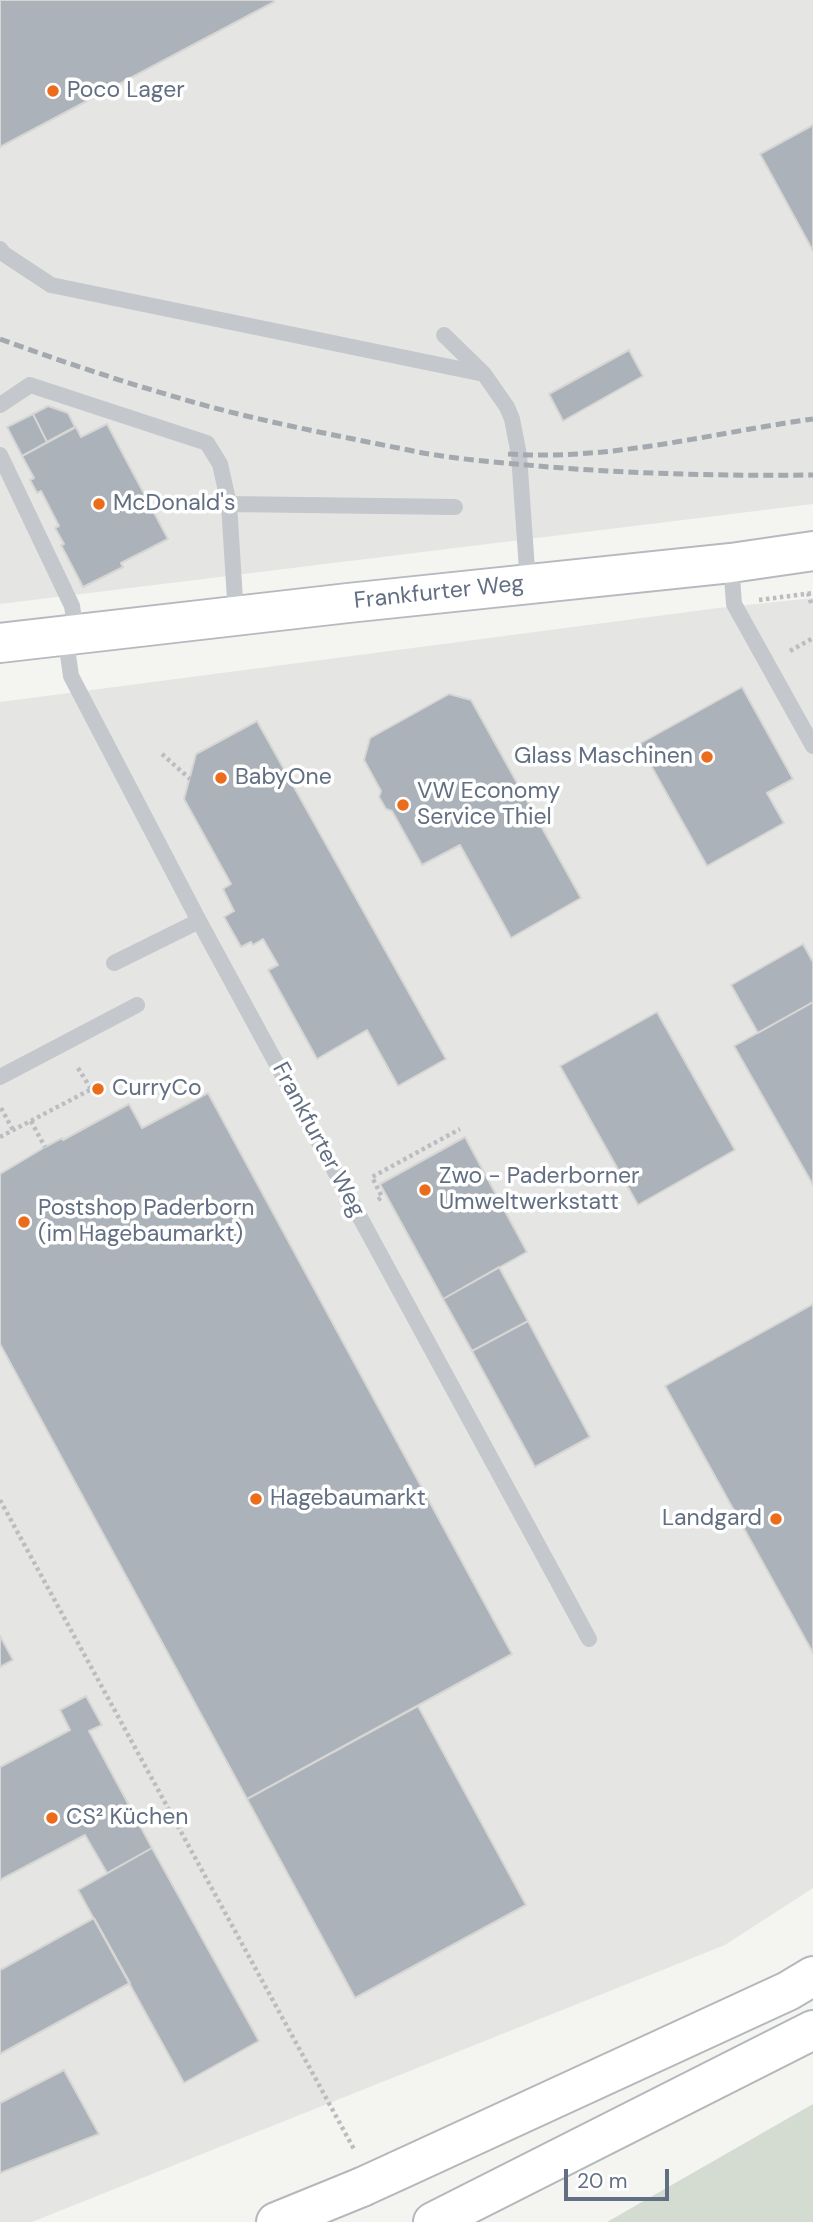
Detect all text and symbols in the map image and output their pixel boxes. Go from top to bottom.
place label: Poco Lager [67,77,185,105]
marker: Poco Lager [45,83,61,99]
place label: McDonald's [113,490,235,518]
marker: McDonald's [91,496,107,512]
street label: Frankfurter Weg [353,570,525,616]
place label: Glass Maschinen [514,743,693,771]
marker: Glass Maschinen [699,749,715,765]
place label: BabyOne [235,764,332,792]
marker: BabyOne [213,770,229,786]
place label: VW Economy Service Thiel [417,778,560,832]
marker: VW Economy Service Thiel [395,797,411,813]
street label: Frankfurter Weg [266,1058,370,1222]
place label: CurryCo [112,1075,202,1103]
marker: CurryCo [90,1081,106,1097]
place label: Zwo - Paderborner Umweltwerkstatt [439,1163,640,1217]
marker: Zwo - Paderborner Umweltwerkstatt [417,1182,433,1198]
place label: Postshop Paderborn (im Hagebaumarkt) [38,1195,254,1249]
marker: Postshop Paderborn (im Hagebaumarkt) [16,1214,32,1230]
place label: Hagebaumarkt [270,1485,426,1513]
marker: Hagebaumarkt [248,1491,264,1507]
place label: Landgard [662,1505,762,1533]
marker: Landgard [768,1511,784,1527]
place label: CS² Küchen [66,1804,188,1832]
marker: CS² Küchen [44,1810,60,1826]
scale bar [568,2156,673,2200]
text: 20 m [577,2167,628,2195]

